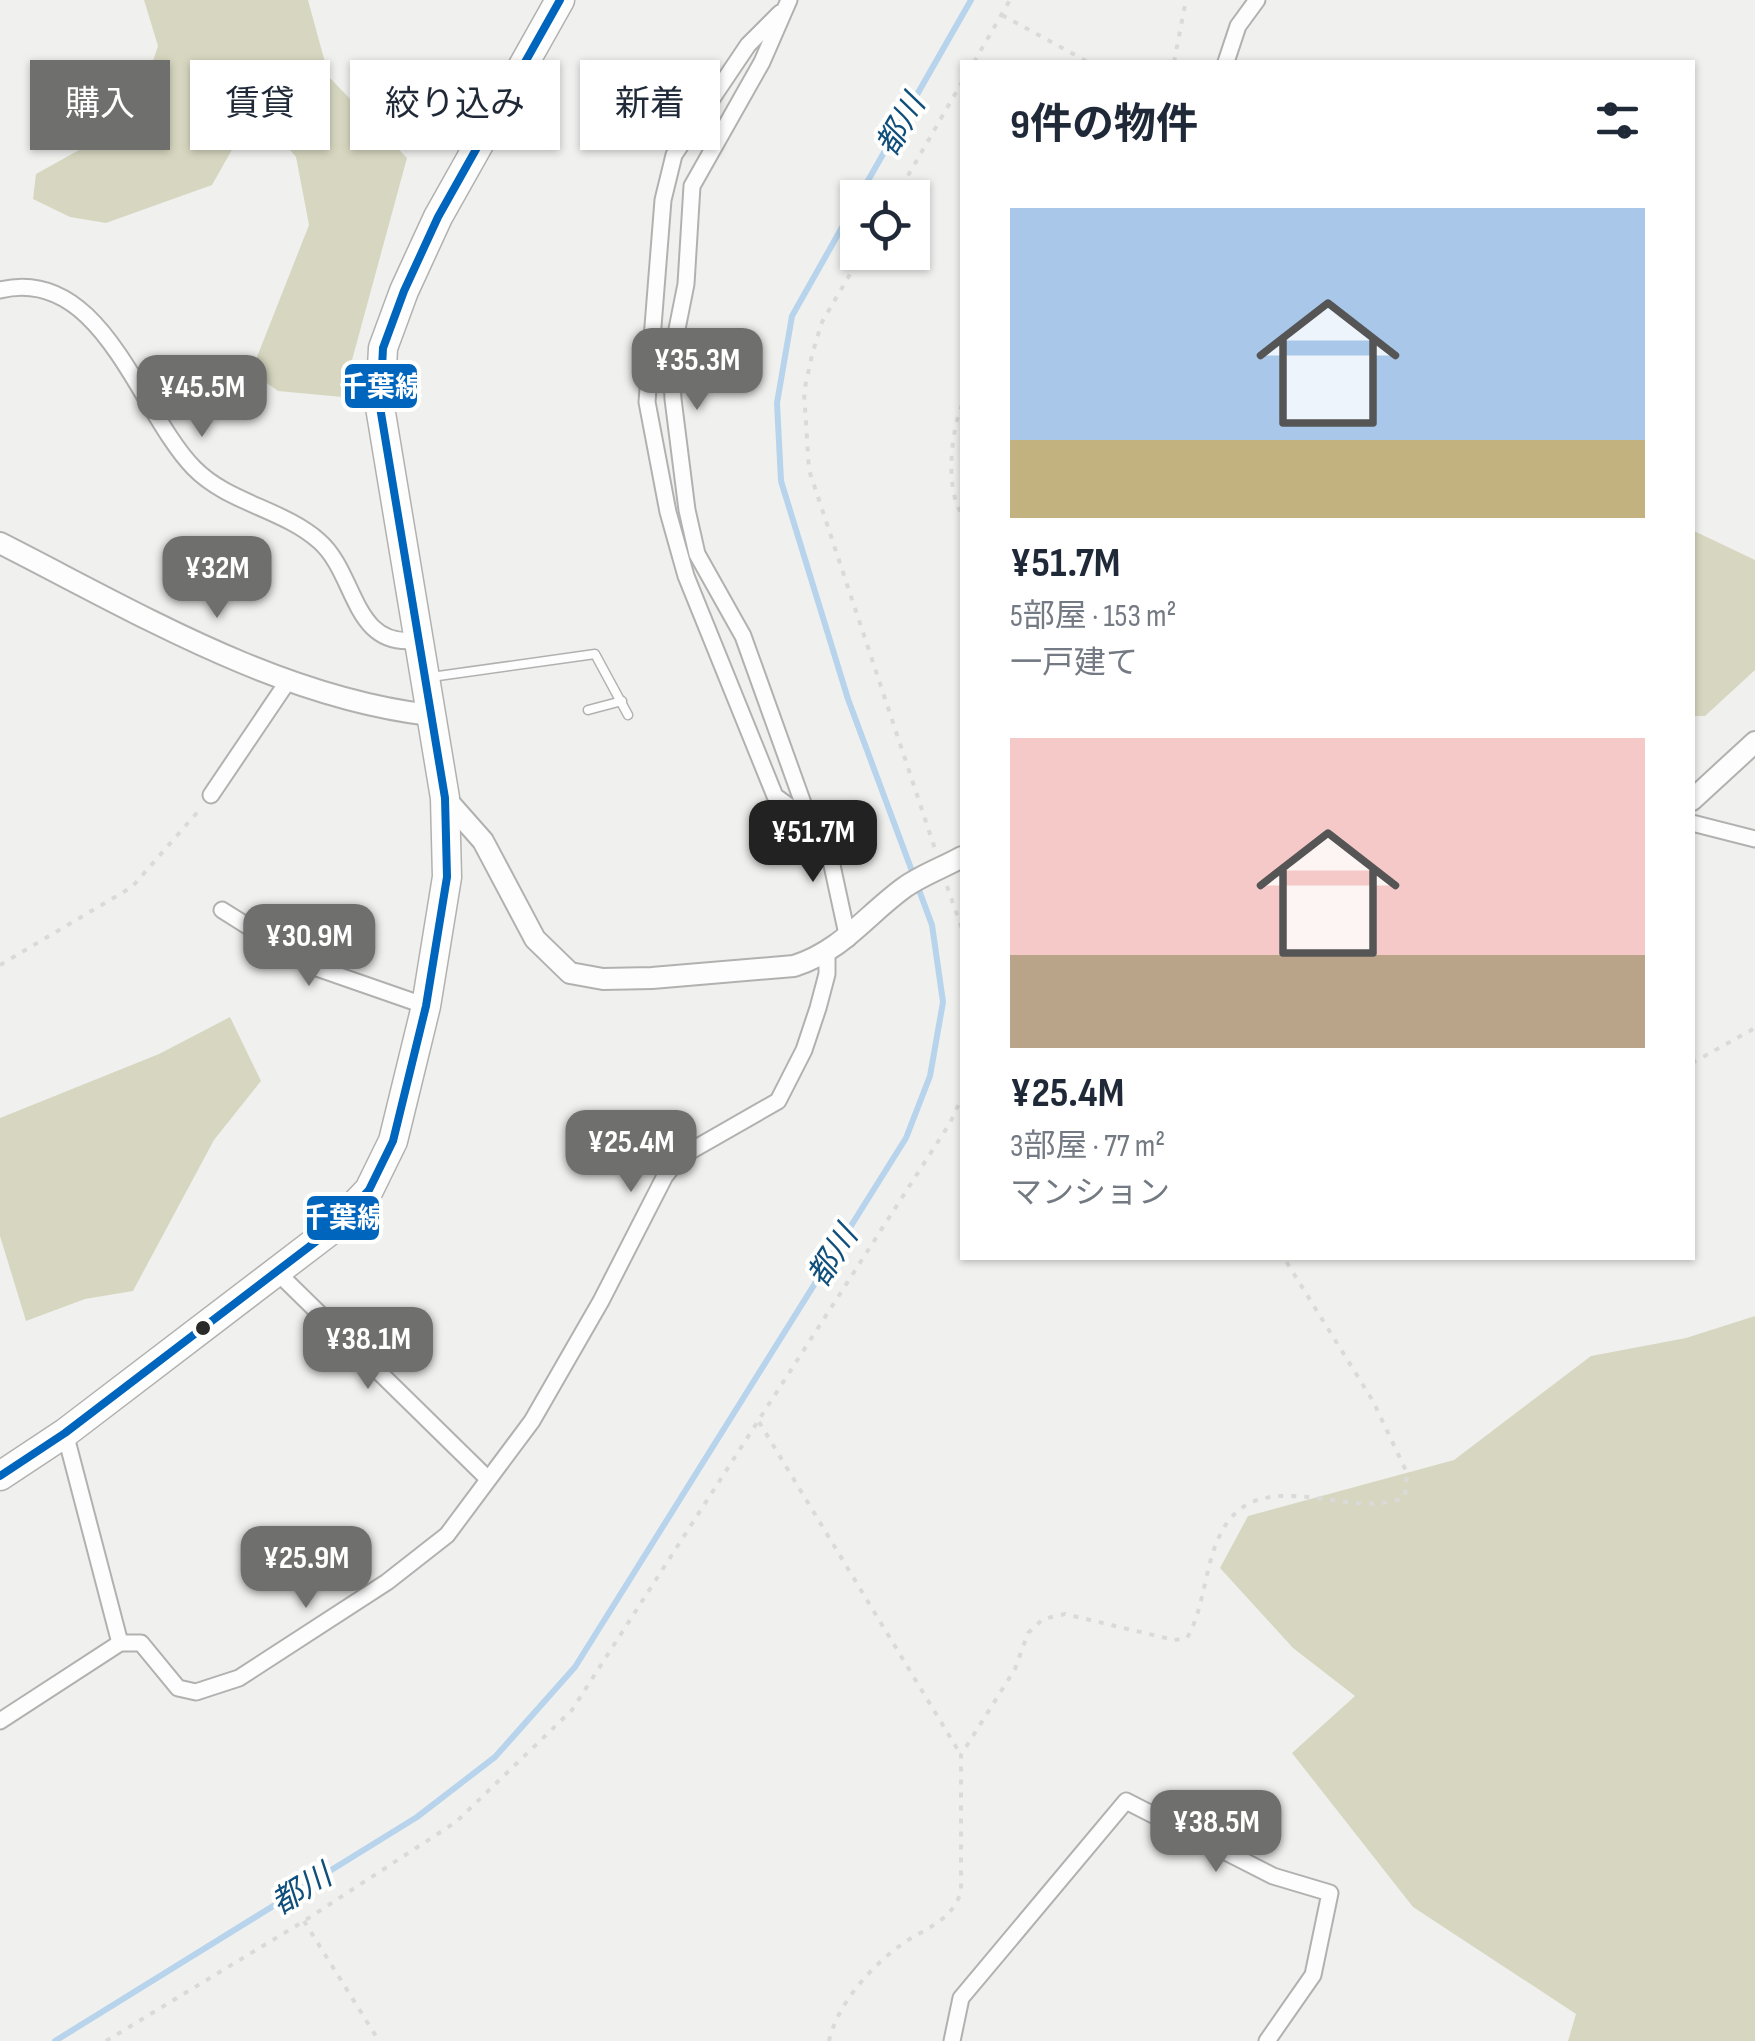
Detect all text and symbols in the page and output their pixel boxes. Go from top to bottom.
chip: 購入 [30,60,170,150]
chip: 賃貸 [190,60,330,150]
chip: 絞り込み [350,60,560,150]
chip: 新着 [580,60,720,150]
water label: 都川 [868,86,936,163]
icon: filters [1590,93,1645,148]
text: 9件の物件 [1010,100,1198,151]
map controls [840,180,930,270]
button: locate [840,180,930,270]
icon: home [1238,273,1418,453]
pin: ¥35.3M [616,328,778,413]
text: ¥35.3M [654,341,740,380]
pin: ¥45.5M [121,355,283,440]
line badge: 千葉線 [343,362,419,410]
text: ¥45.5M [159,368,245,407]
text: 千葉線 [339,371,423,404]
pin: ¥32M [158,536,276,621]
text: ¥51.7M [1010,538,1120,589]
text: ¥32M [184,549,250,588]
text: 5部屋 · 153 m² [1010,597,1176,636]
text: 一戸建て [1010,644,1138,683]
pin: ¥51.7M [732,800,894,885]
icon: home [1238,803,1418,983]
text: ¥51.7M [771,813,855,852]
pin: ¥30.9M [228,904,390,989]
text: ¥30.9M [265,917,353,956]
text: ¥25.4M [1010,1068,1124,1119]
pin: ¥25.4M [550,1110,712,1195]
text: ¥25.4M [588,1123,675,1162]
text: 3部屋 · 77 m² [1010,1127,1165,1166]
text: マンション [1010,1174,1170,1213]
line badge: 千葉線 [305,1194,381,1242]
text: 千葉線 [301,1202,385,1235]
water label: 都川 [800,1217,868,1294]
pin: ¥38.1M [287,1307,449,1392]
unlabelled marker [193,1318,213,1338]
text: ¥38.1M [325,1320,411,1359]
pin: ¥25.9M [225,1526,387,1611]
text: ¥25.9M [263,1539,349,1578]
pin: ¥38.5M [1135,1790,1297,1875]
text: ¥38.5M [1172,1803,1260,1842]
water label: 都川 [264,1855,342,1924]

